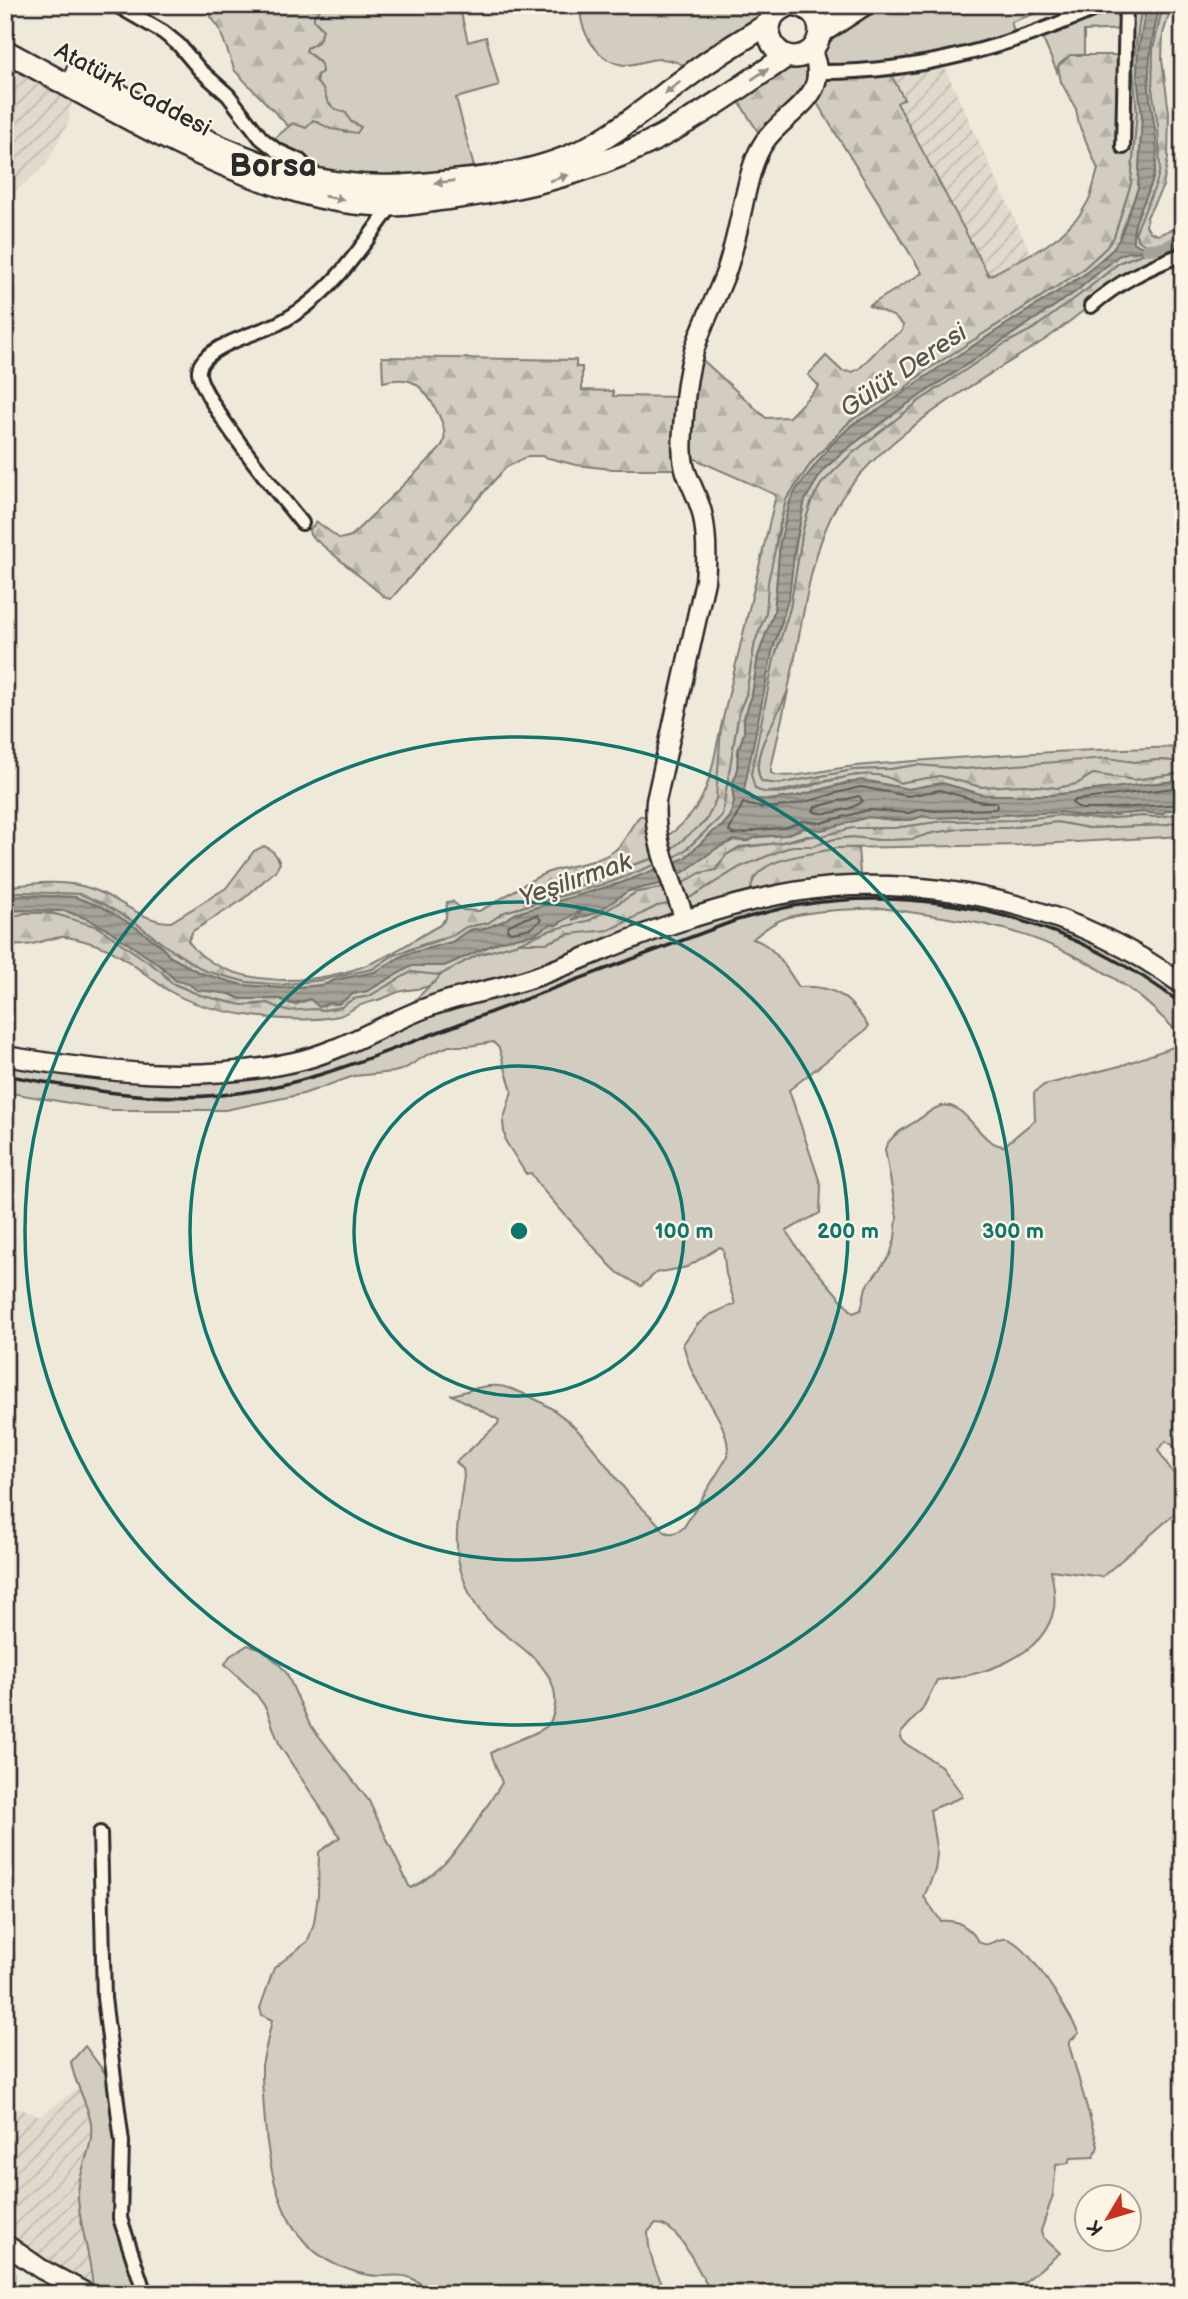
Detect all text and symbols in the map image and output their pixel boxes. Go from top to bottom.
street label: Atatürk Caddesi [50,36,216,143]
one-way arrow [751,67,769,81]
one-way arrow [663,80,681,94]
district label: Borsa [229,147,317,186]
one-way arrow [548,172,569,182]
one-way arrow [433,177,455,188]
one-way arrow [323,193,345,204]
water label: Gülüt Deresi [835,317,974,425]
water label: Yeşilırmak [515,846,637,914]
centre of rings [507,1219,531,1243]
text: 100 m [655,1219,713,1244]
text: 200 m [817,1219,879,1244]
text: 300 m [982,1219,1044,1244]
north arrow [1072,2184,1142,2254]
text: K [1083,2215,1109,2240]

